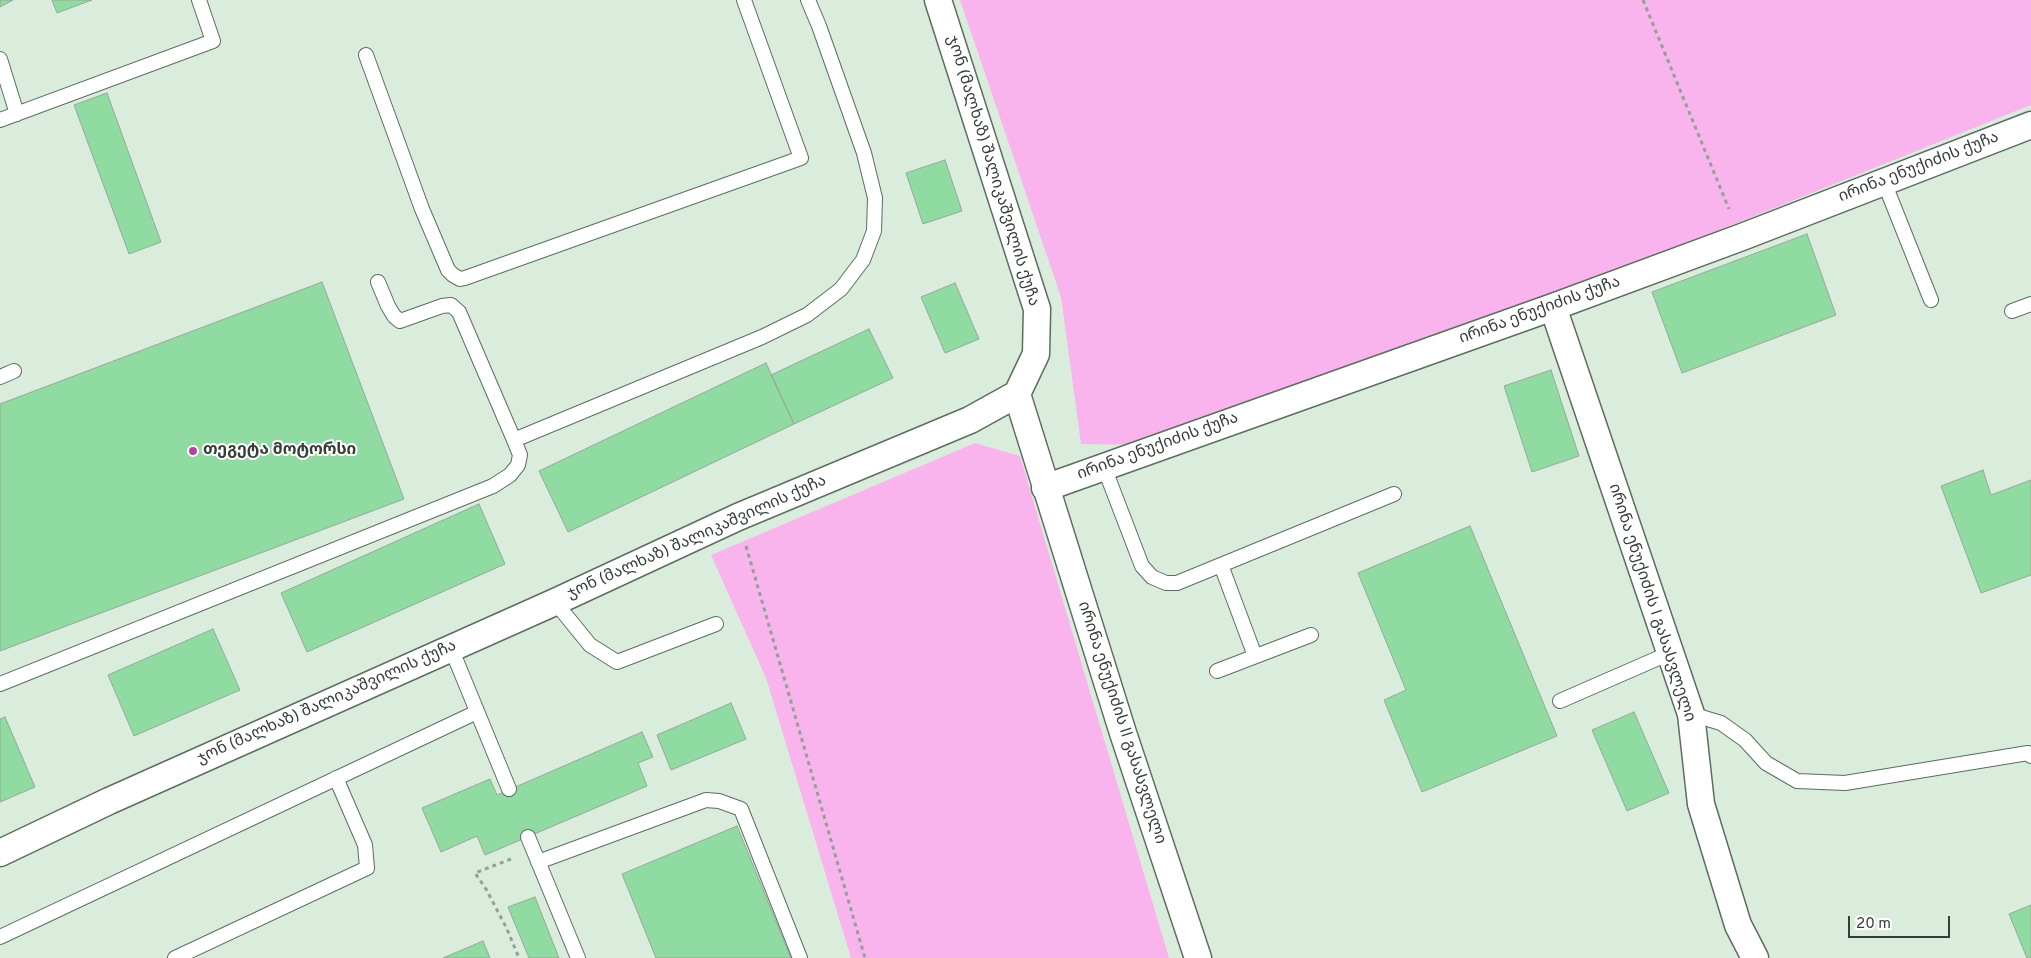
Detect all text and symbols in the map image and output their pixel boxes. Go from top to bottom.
street label: ჯონ (მალხაზ) შალიკაშვილის ქუჩა [942,33,1042,309]
street label: ირინა ენუქიძის ქუჩა [1836,129,2002,207]
street label: ირინა ენუქიძის ქუჩა [1457,273,1623,349]
street label: ირინა ენუქიძის ქუჩა [1075,409,1241,485]
place label: თეგეტა მოტორსი [203,441,356,461]
marker: თეგეტა მოტორსი [187,445,199,457]
street label: ჯონ (მალხაზ) შალიკაშვილის ქუჩა [564,472,830,604]
street label: ირინა ენუქიძის I გასასვლელი [1603,481,1699,725]
street label: ირინა ენუქიძის II გასასვლელი [1073,599,1169,847]
street label: ჯონ (მალხაზ) შალიკაშვილის ქუჩა [194,637,460,769]
scale bar [1851,906,1954,938]
text: 20 m [1856,915,1891,934]

